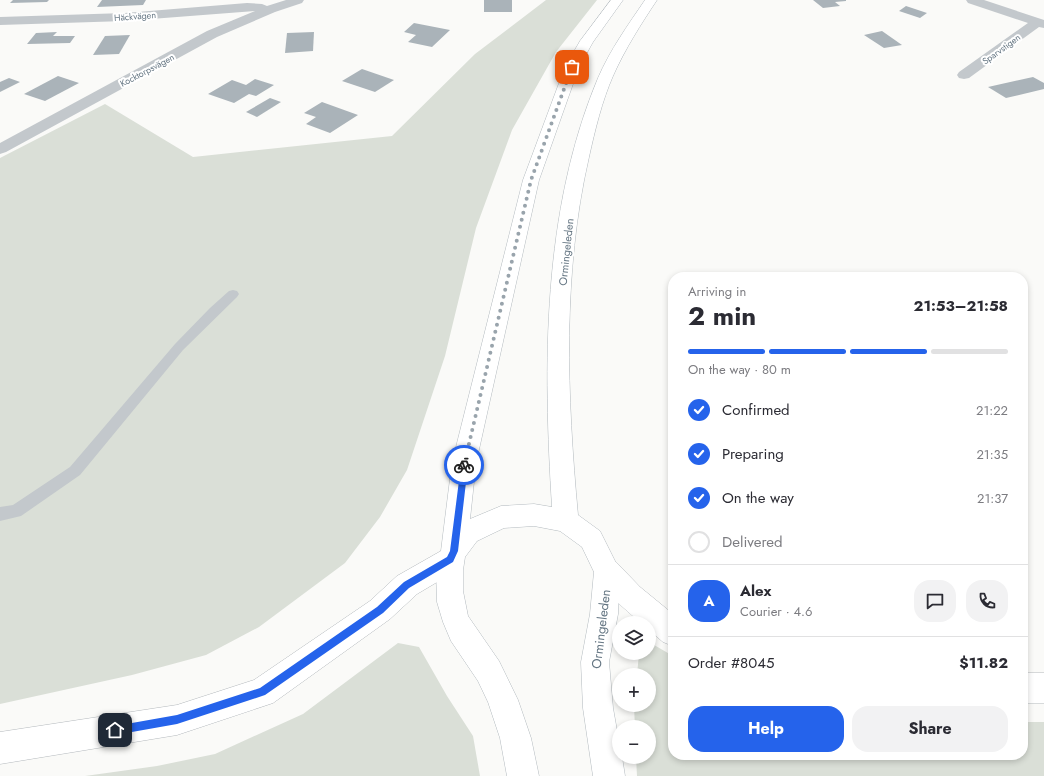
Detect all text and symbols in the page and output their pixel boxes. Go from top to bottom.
street label: Häckvägen [114,8,157,24]
street label: Sparvstigen [979,31,1023,67]
street label: Kocktorpsvägen [118,50,177,90]
pin [555,50,589,84]
icon: bag [561,56,583,78]
street label: Ormingeleden [555,218,577,286]
text: Arriving in [688,282,746,301]
text: 21:53–21:58 [914,295,1008,317]
text: 2 min [688,297,756,335]
text: On the way · 80 m [688,360,791,379]
icon: check [688,399,710,421]
text: Confirmed [722,399,790,421]
text: 21:22 [976,401,1008,420]
icon: check [688,443,710,465]
text: Preparing [722,443,784,465]
courier [444,445,484,485]
text: 21:35 [976,445,1008,464]
icon: bike [453,454,475,476]
icon: check [688,487,710,509]
text: On the way [722,487,794,509]
text: 21:37 [977,489,1008,508]
text: Delivered [722,531,783,553]
text: Alex [740,580,771,602]
button: chat [914,580,956,622]
button: phone [966,580,1008,622]
street label: Ormingeleden [587,588,615,670]
text: A [703,590,715,612]
text: Courier · 4.6 [740,602,813,621]
map controls [612,616,656,764]
button: layers [612,616,656,660]
text: Order #8045 [688,652,774,674]
text: $11.82 [959,652,1008,674]
button: + [612,668,656,712]
button: Help [688,706,844,752]
button: Share [852,706,1008,752]
pin [98,713,132,747]
icon: home [104,719,126,741]
button: − [612,720,656,764]

